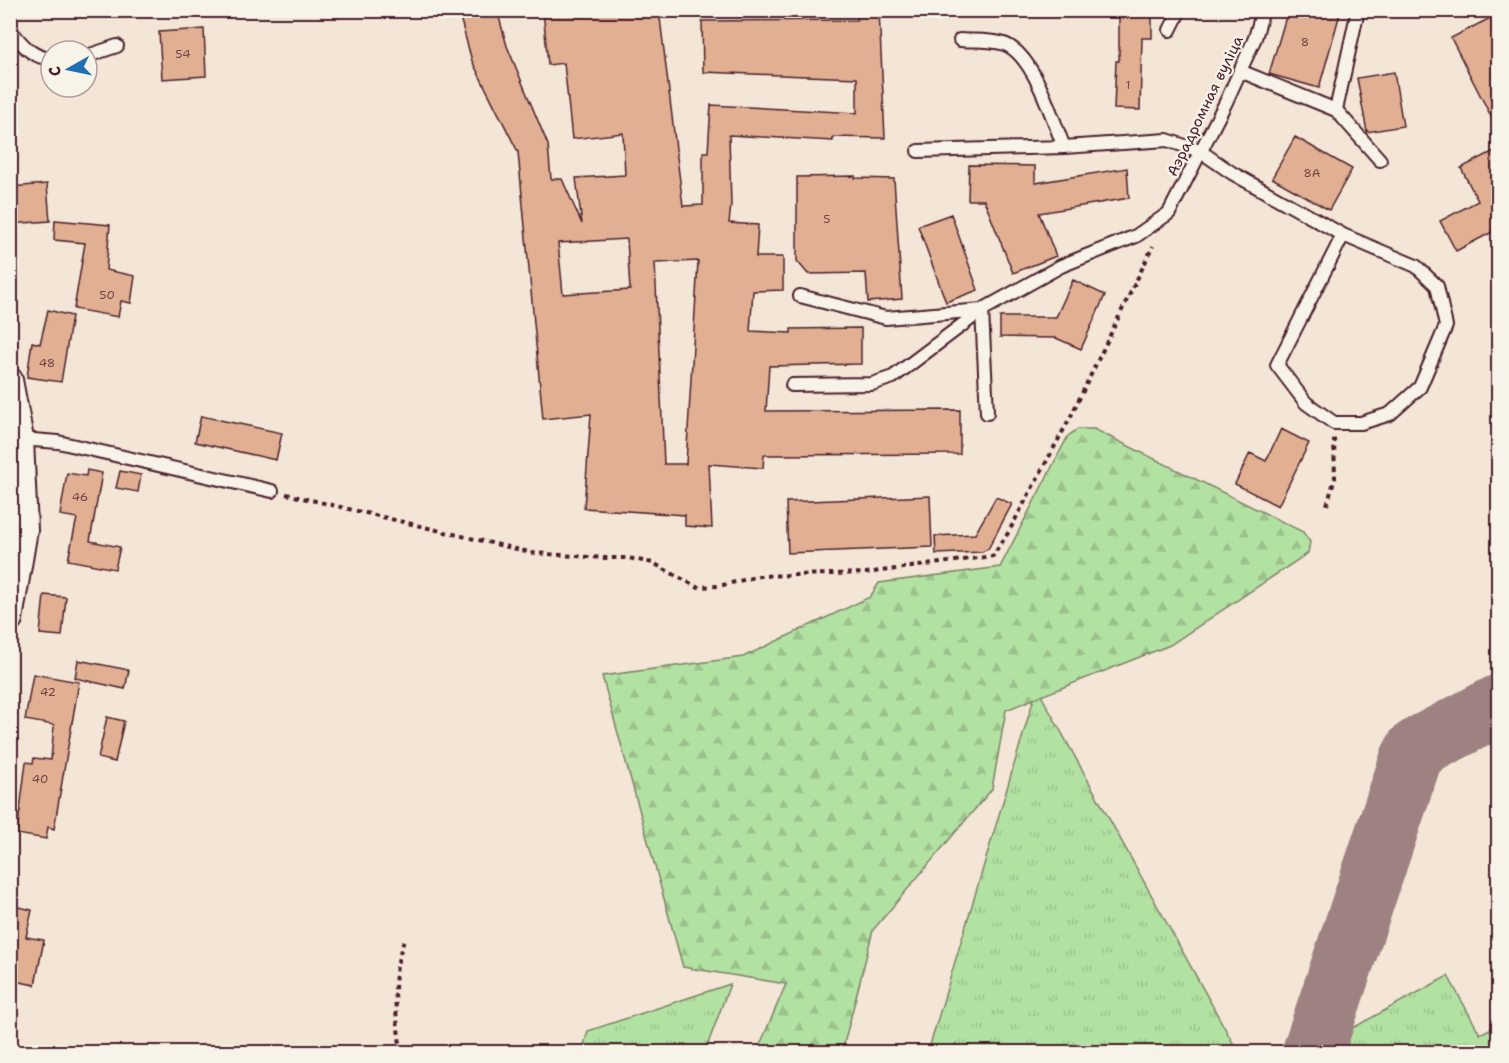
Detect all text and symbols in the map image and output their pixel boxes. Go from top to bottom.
street label: Аэрадромная вуліца [1162,32,1248,180]
house number: 8 [1301,34,1309,50]
north arrow [39,39,99,99]
house number: 54 [175,46,191,62]
text: С [44,65,66,78]
house number: 1 [1125,77,1131,93]
house number: 8А [1303,165,1321,181]
house number: 5 [823,211,831,227]
house number: 50 [99,287,115,303]
house number: 48 [39,355,55,371]
house number: 46 [72,489,88,505]
house number: 42 [40,684,56,700]
house number: 40 [32,771,48,787]

